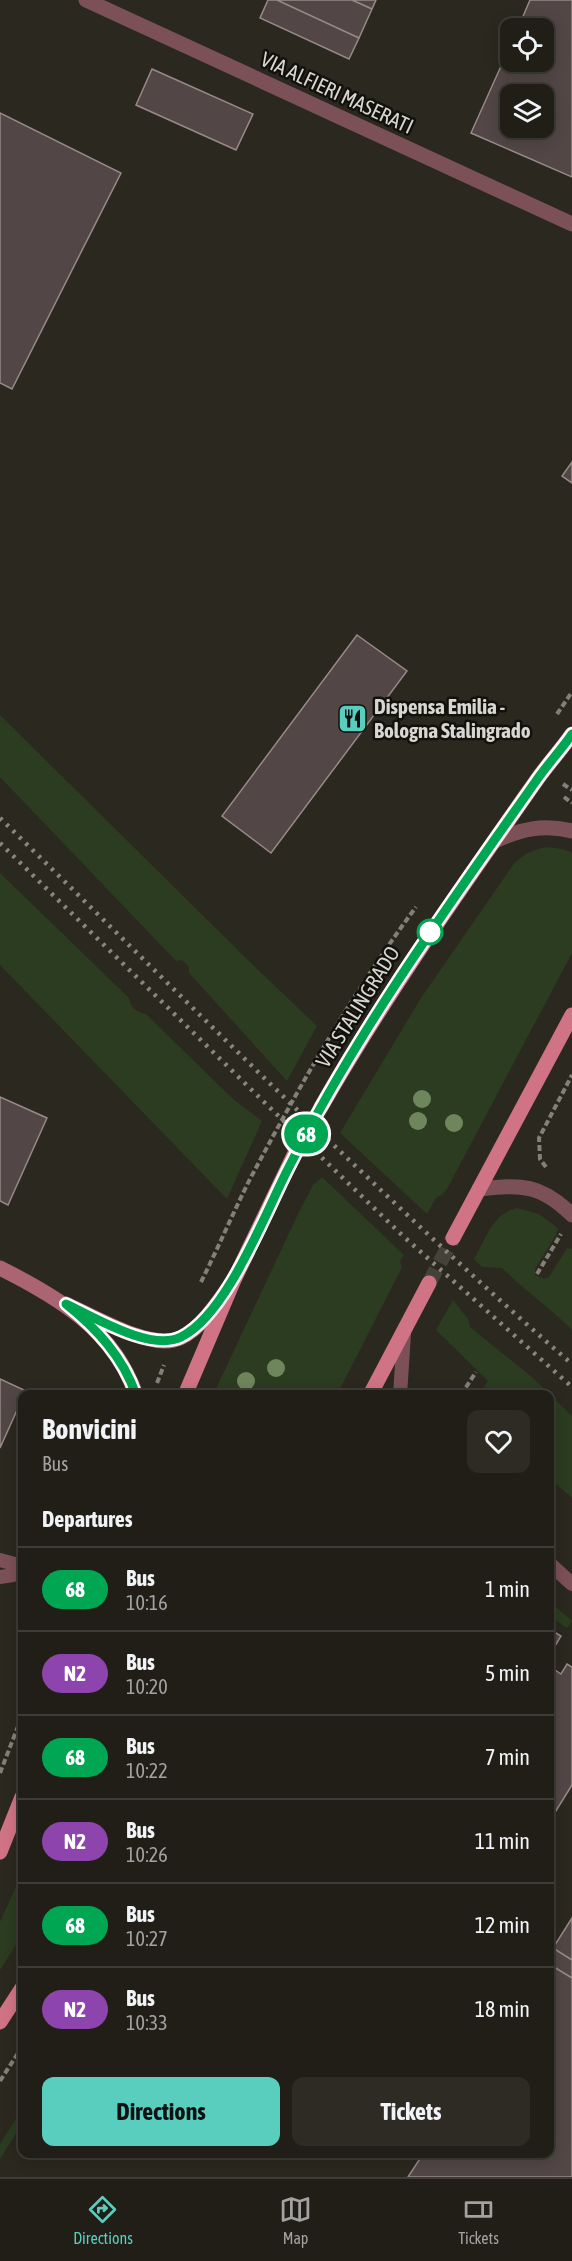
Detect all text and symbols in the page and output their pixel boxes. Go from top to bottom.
map controls [500,18,554,138]
button: locate [500,18,554,72]
street label: VIA ALFIERI MASERATI [257,46,417,138]
button: layers [500,84,554,138]
place label: Dispensa Emilia - Bologna Stalingrado [374,694,531,742]
restaurant icon: Dispensa Emilia - Bologna Stalingrado [337,703,369,735]
unlabelled marker [417,919,443,945]
street label: VIA STALINGRADO [310,942,404,1071]
line badge: 68 [279,1114,333,1154]
text: 68 [296,1122,316,1146]
button: heart [467,1410,530,1473]
text: Bonvicini [42,1413,137,1445]
text: Bus [42,1452,68,1475]
text: Departures [42,1506,132,1532]
text: Bus [126,1565,155,1591]
text: 1 min [485,1576,530,1602]
text: 68 [65,1577,85,1601]
text: 10:16 [126,1591,168,1614]
text: Bus [126,1649,155,1675]
text: 5 min [485,1660,530,1686]
text: N2 [64,1661,86,1685]
text: 10:20 [126,1675,168,1698]
text: Bus [126,1733,155,1759]
text: 7 min [485,1744,530,1770]
text: 68 [65,1745,85,1769]
text: 10:22 [126,1759,168,1782]
text: Bus [126,1817,155,1843]
text: 11 min [475,1828,530,1854]
text: N2 [64,1829,86,1853]
text: 10:26 [126,1843,168,1866]
text: Bus [126,1901,155,1927]
text: 12 min [475,1912,530,1938]
text: 68 [65,1913,85,1937]
text: 10:27 [126,1927,168,1950]
text: Bus [126,1985,155,2011]
text: 18 min [475,1996,530,2022]
text: N2 [64,1997,86,2021]
text: 10:33 [126,2011,168,2034]
button: Directions [42,2077,280,2146]
button: Tickets [292,2077,530,2146]
tab: Directions [73,2193,133,2247]
tab: Map [279,2193,312,2247]
tab: Tickets [458,2193,499,2247]

